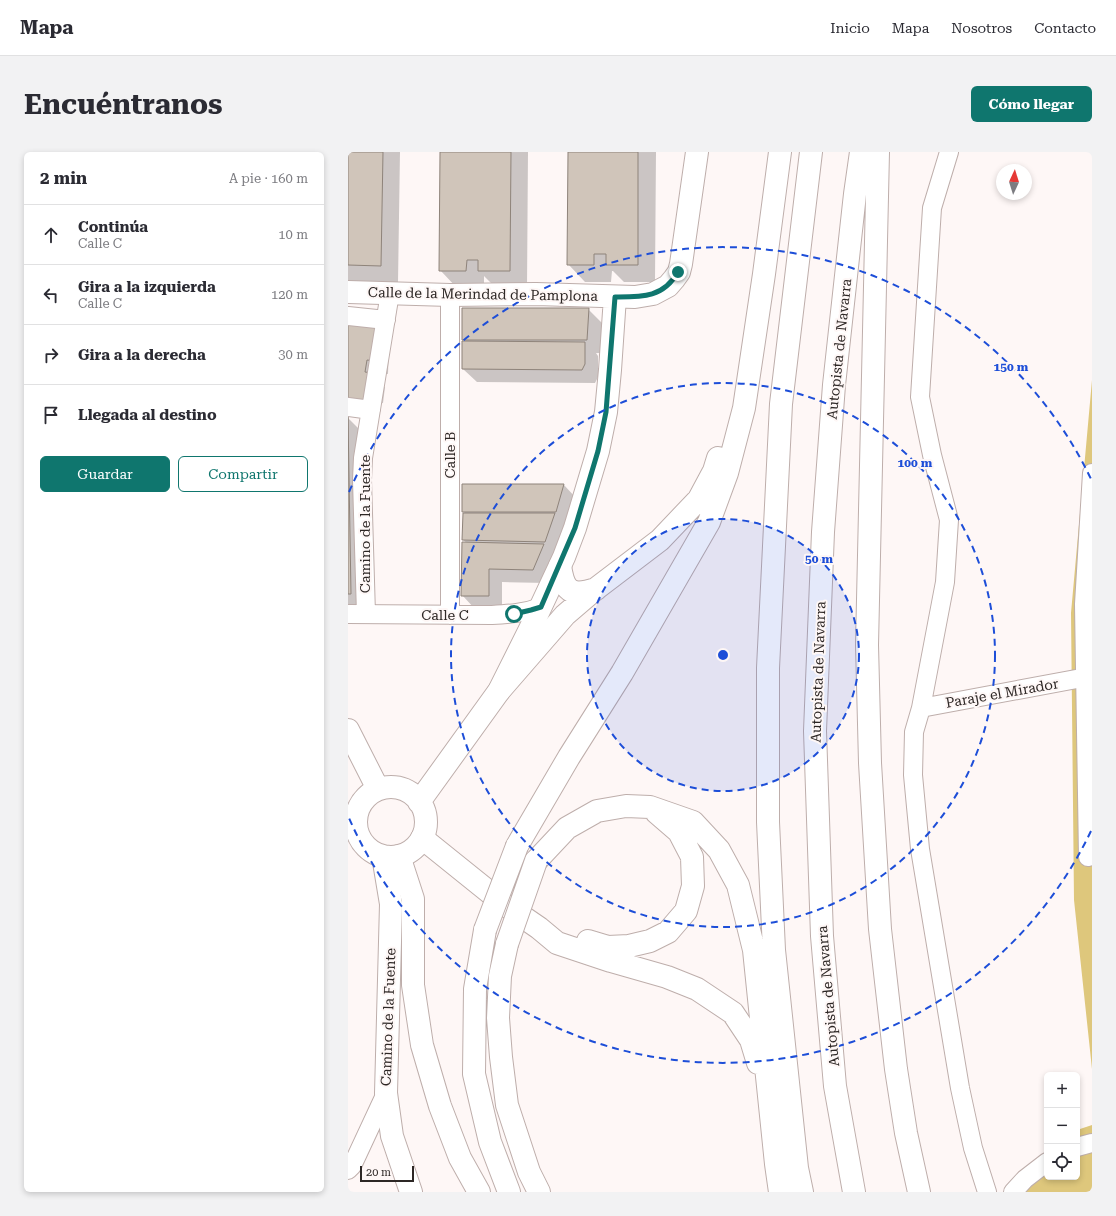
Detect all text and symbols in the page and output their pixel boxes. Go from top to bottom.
text: Mapa [20,16,73,39]
text: Inicio [830,20,870,36]
text: Mapa [892,20,929,36]
text: Nosotros [951,20,1012,36]
text: Contacto [1034,20,1096,36]
button: Cómo llegar [971,86,1092,122]
text: Encuéntranos [24,88,222,121]
north arrow [996,164,1032,200]
text: 2 min [40,168,87,188]
text: A pie · 160 m [229,171,308,186]
text: Continúa [78,218,148,236]
icon: ahead [40,224,62,246]
text: 10 m [278,227,308,242]
text: Calle C [78,236,122,251]
route end [669,263,687,281]
street label: Autopista de Navarra [824,277,854,420]
text: Gira a la izquierda [78,278,216,296]
icon: left [40,284,62,306]
street label: Calle de la Merindad de Pamplona [368,284,599,304]
text: 120 m [271,287,308,302]
text: Calle C [78,296,122,311]
icon: right [40,344,62,366]
text: Gira a la derecha [78,346,206,364]
text: 30 m [278,347,308,362]
text: 150 m [994,360,1029,374]
icon: arrive [40,404,62,426]
text: Llegada al destino [78,406,217,424]
street label: Calle B [442,432,458,478]
street label: Camino de la Fuente [357,455,373,593]
button: Guardar [40,456,170,492]
button: Compartir [178,456,308,492]
text: 100 m [898,456,933,470]
text: 50 m [805,552,833,566]
street label: Autopista de Navarra [808,601,828,743]
route start [505,605,523,623]
street label: Calle C [421,607,469,623]
centre of rings [716,648,730,662]
street label: Paraje el Mirador [944,675,1060,711]
street label: Autopista de Navarra [814,924,842,1067]
street label: Camino de la Fuente [378,947,398,1086]
map controls [1044,1072,1080,1180]
button: + [1044,1072,1080,1108]
button: − [1044,1108,1080,1144]
button: locate [1044,1144,1080,1180]
scale bar [360,1164,414,1183]
text: 20 m [366,1166,391,1179]

